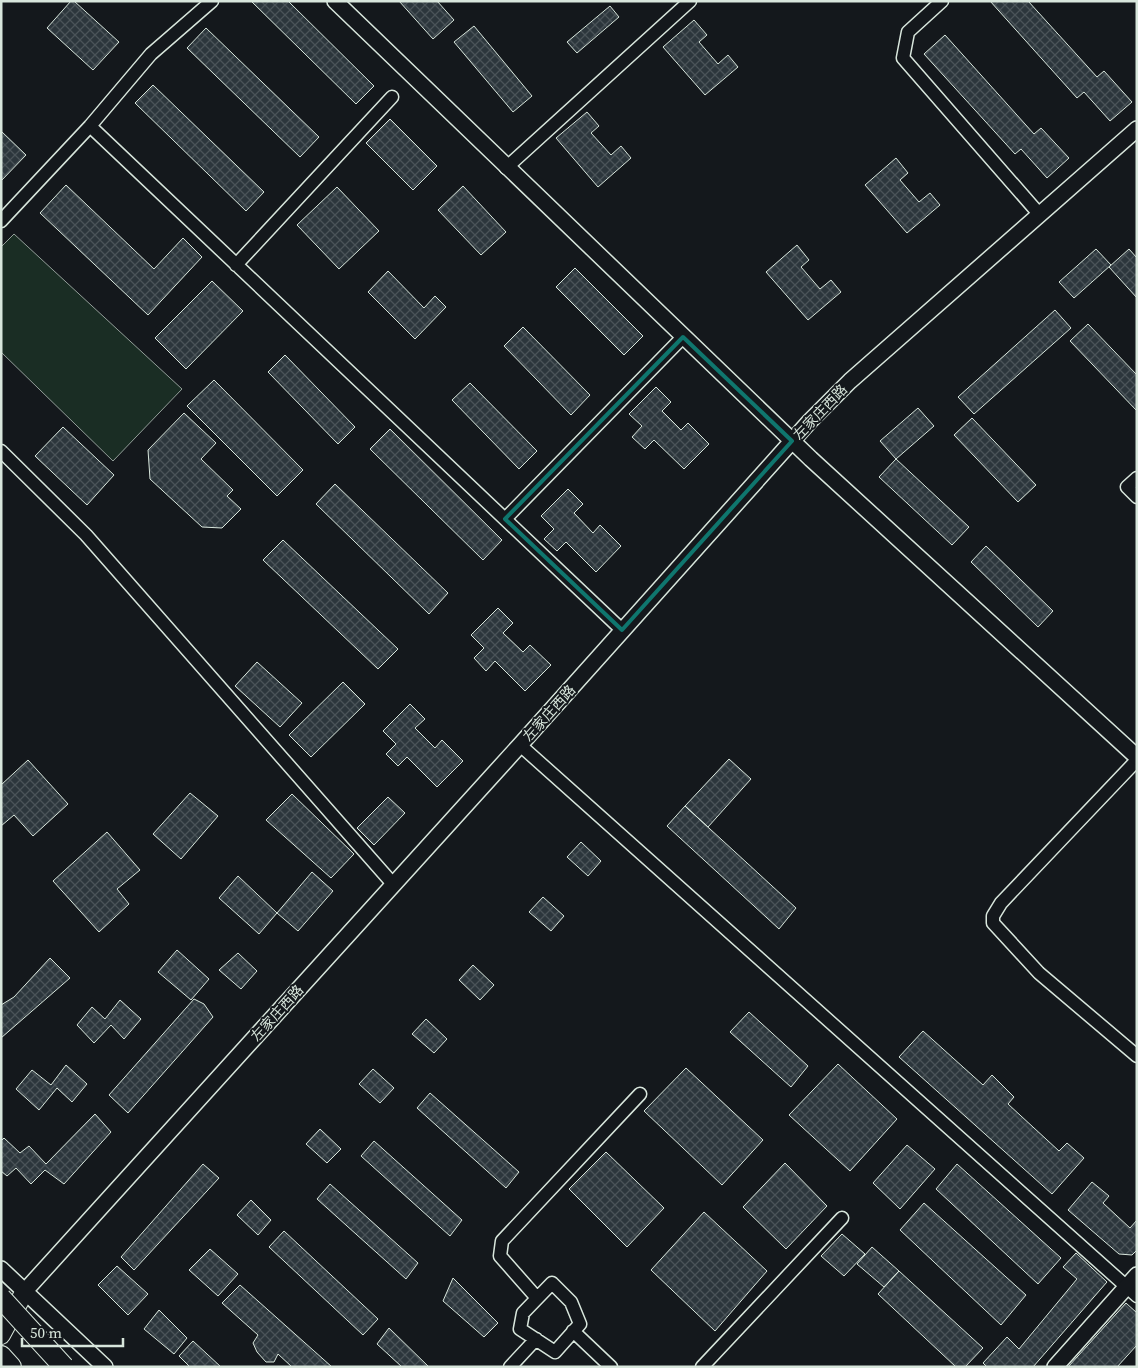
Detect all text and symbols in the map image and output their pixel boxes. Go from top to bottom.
street label: 左家庄西路 [788,380,852,444]
street label: 左家庄西路 [518,680,580,746]
street label: 左家庄西路 [246,980,308,1046]
scale bar [22,1316,124,1348]
text: 50 m [30,1322,62,1343]

